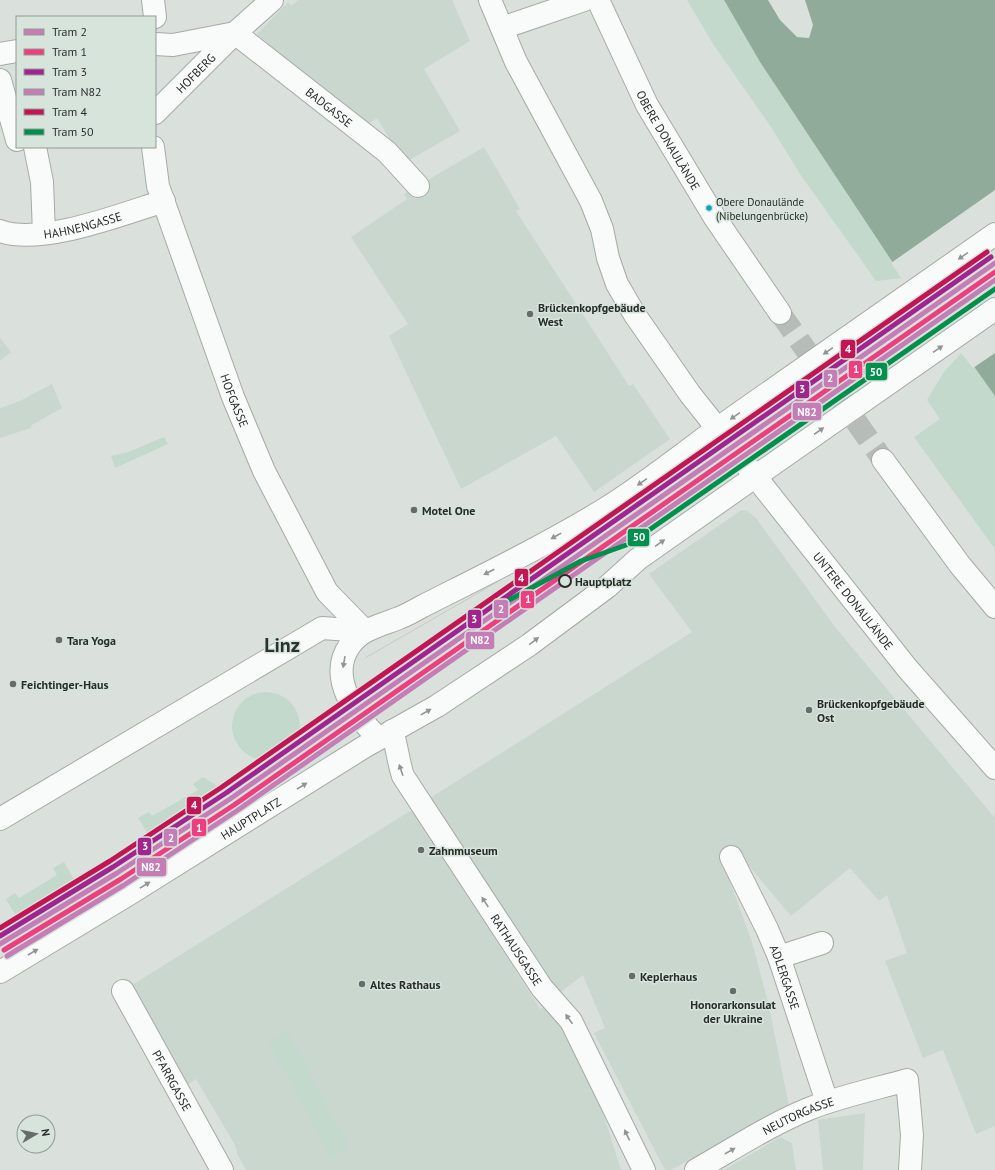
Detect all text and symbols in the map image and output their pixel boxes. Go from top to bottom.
legend [16,16,156,148]
text: Tram 2 [52,24,87,39]
text: Tram 1 [52,44,87,59]
street label: HOFBERG [172,50,218,96]
text: Tram 3 [52,64,87,79]
text: Tram N82 [52,84,102,99]
street label: BADGASSE [303,84,356,130]
street label: OBERE DONAULÄNDE [634,88,704,193]
text: Tram 4 [52,104,87,119]
text: Tram 50 [52,124,94,139]
place label: Obere Donaulände (Nibelungenbrücke) [716,195,808,223]
marker: Obere Donaulände (Nibelungenbrücke) [704,203,714,213]
street label: HAHNENGASSE [43,208,123,241]
one-way arrow [958,252,968,260]
place label: Brückenkopfgebäude West [538,300,646,329]
marker: Brückenkopfgebäude West [525,309,535,319]
line badge: 4 [840,339,856,359]
text: 4 [845,342,852,356]
one-way arrow [933,345,944,353]
one-way arrow [822,347,833,355]
line badge: 1 [848,360,863,379]
text: 1 [853,362,859,376]
line badge: 50 [865,362,888,381]
text: 50 [870,365,882,379]
line badge: 2 [823,369,838,388]
text: 2 [827,371,833,385]
street label: HOFGASSE [218,372,252,429]
line badge: 3 [795,380,810,399]
text: 3 [799,382,805,396]
line badge: N82 [792,402,822,421]
text: N82 [797,405,817,419]
one-way arrow [730,412,741,420]
one-way arrow [814,427,824,435]
one-way arrow [637,478,648,486]
place label: Motel One [422,503,475,518]
marker: Motel One [409,505,419,515]
line badge: 50 [627,528,650,547]
text: 50 [633,530,645,544]
one-way arrow [550,533,561,540]
one-way arrow [655,539,666,547]
street label: UNTERE DONAULÄNDE [810,549,897,652]
line badge: 4 [514,568,529,587]
one-way arrow [483,569,494,576]
text: 4 [518,571,525,585]
marker: Hauptplatz [558,574,572,588]
place label: Hauptplatz [575,574,632,589]
line badge: 1 [520,590,535,609]
text: 1 [525,592,531,606]
line badge: 2 [493,599,509,619]
text: 2 [498,602,504,616]
line badge: 3 [467,609,482,629]
text: 3 [471,612,477,626]
line badge: N82 [465,631,495,650]
district label: Linz [264,632,300,658]
place label: Tara Yoga [67,633,116,648]
text: N82 [470,633,490,647]
marker: Tara Yoga [54,635,64,645]
one-way arrow [529,637,540,645]
one-way arrow [341,656,347,669]
place label: Feichtinger-Haus [21,677,108,692]
marker: Feichtinger-Haus [8,679,18,689]
place label: Brückenkopfgebäude Ost [817,696,925,725]
marker: Brückenkopfgebäude Ost [804,705,814,715]
one-way arrow [420,709,432,716]
one-way arrow [398,764,404,776]
one-way arrow [297,782,307,790]
street label: HAUPTPLATZ [218,793,284,842]
line badge: 4 [186,796,202,815]
text: 4 [191,798,198,812]
line badge: 1 [191,818,207,837]
text: 1 [196,821,202,835]
line badge: 2 [163,828,178,847]
text: 2 [168,831,174,845]
line badge: 3 [137,837,152,856]
text: 3 [142,839,148,853]
place label: Zahnmuseum [429,843,498,858]
marker: Zahnmuseum [416,845,426,855]
line badge: N82 [136,857,167,877]
text: N82 [141,860,161,874]
one-way arrow [140,881,150,889]
one-way arrow [481,897,489,907]
street label: RATHAUSGASSE [488,911,546,988]
street label: ADLERGASSE [767,942,803,1011]
one-way arrow [28,948,38,956]
place label: Keplerhaus [640,969,697,984]
marker: Keplerhaus [627,971,637,981]
place label: Altes Rathaus [370,977,441,992]
marker: Altes Rathaus [357,979,367,989]
marker: Honorarkonsulat der Ukraine [728,986,738,996]
place label: Honorarkonsulat der Ukraine [690,997,777,1026]
one-way arrow [565,1013,573,1024]
street label: PFARRGASSE [150,1047,195,1113]
street label: NEUTORGASSE [760,1093,836,1138]
north arrow [16,1114,56,1154]
text: N [38,1128,53,1137]
one-way arrow [624,1129,630,1140]
one-way arrow [724,1147,736,1154]

